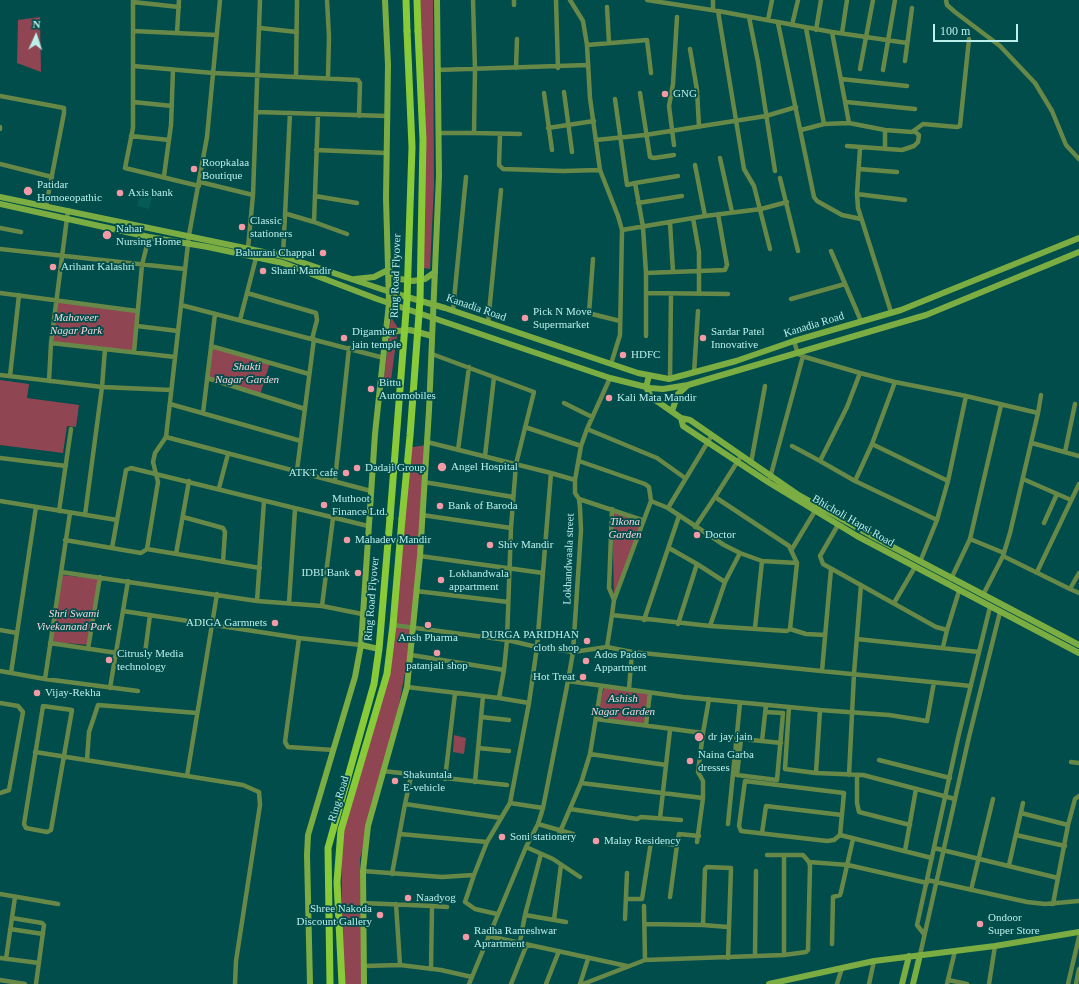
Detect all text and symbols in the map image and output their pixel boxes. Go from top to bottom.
north arrow [16,16,56,56]
scale bar [935,16,1020,42]
text: N [32,18,41,30]
text: 100 m [940,24,970,38]
place label: GNG [673,87,697,101]
marker: GNG [660,89,670,99]
place label: Roopkalaa Boutique [202,156,249,182]
marker: Roopkalaa Boutique [189,164,199,174]
place label: Patidar Homoeopathic [37,178,102,204]
marker: Patidar Homoeopathic [22,185,34,197]
place label: Axis bank [128,186,173,200]
marker: Axis bank [115,188,125,198]
place label: Classic stationers [250,214,292,240]
place label: Nahar Nursing Home [116,222,181,248]
marker: Classic stationers [237,222,247,232]
marker: Nahar Nursing Home [101,229,113,241]
street label: Ring Road Flyover [388,234,404,318]
place label: Bahurani Chappal [235,246,315,260]
marker: Bahurani Chappal [318,248,328,258]
place label: Arihant Kalashri [61,260,135,274]
marker: Arihant Kalashri [48,262,58,272]
place label: Shani Mandir [271,264,331,278]
marker: Shani Mandir [258,266,268,276]
street label: Kanadia Road [444,292,508,324]
place label: Pick N Move Supermarket [533,305,592,331]
street label: Kanadia Road [782,310,846,340]
park label: Mahaveer Nagar Park [50,311,102,337]
marker: Pick N Move Supermarket [520,313,530,323]
place label: Digamber jain temple [352,325,401,351]
place label: Sardar Patel Innovative [711,325,764,351]
marker: Digamber jain temple [339,333,349,343]
marker: Sardar Patel Innovative [698,333,708,343]
place label: HDFC [631,348,660,362]
marker: HDFC [618,350,628,360]
park label: Shakti Nagar Garden [215,360,279,386]
place label: Bittu Automobiles [379,376,436,402]
marker: Bittu Automobiles [366,384,376,394]
place label: Kali Mata Mandir [617,391,696,405]
marker: Kali Mata Mandir [604,393,614,403]
place label: Angel Hospital [451,460,518,474]
place label: Dadaji Group [365,461,425,475]
marker: Angel Hospital [436,461,448,473]
marker: Dadaji Group [352,463,362,473]
place label: ATKT cafe [289,466,338,480]
marker: ATKT cafe [341,468,351,478]
place label: Muthoot Finance Ltd. [332,492,388,518]
street label: Bhicholi Hapsi Road [810,492,896,550]
place label: Bank of Baroda [448,499,518,513]
marker: Muthoot Finance Ltd. [319,500,329,510]
marker: Bank of Baroda [435,501,445,511]
street label: Lokhandwaala street [561,513,577,605]
park label: Tikona Garden [608,515,642,541]
place label: Doctor [705,528,736,542]
marker: Doctor [692,530,702,540]
place label: Mahadev Mandir [355,533,431,547]
marker: Mahadev Mandir [342,535,352,545]
place label: Shiv Mandir [498,538,553,552]
marker: Shiv Mandir [485,540,495,550]
street label: Ring Road Flyover [362,556,382,642]
place label: IDBI Bank [301,566,350,580]
place label: Lokhandwala appartment [449,567,509,593]
marker: IDBI Bank [353,568,363,578]
marker: Lokhandwala appartment [436,575,446,585]
park label: Shri Swami Vivekanand Park [36,607,112,633]
place label: ADIGA Garmnets [186,616,267,630]
marker: ADIGA Garmnets [270,618,280,628]
marker: Ansh Pharma [423,620,433,630]
place label: DURGA PARIDHAN cloth shop [481,628,579,654]
place label: Ansh Pharma [398,631,458,645]
marker: DURGA PARIDHAN cloth shop [582,636,592,646]
place label: Citrusly Media technology [117,647,183,673]
marker: patanjali shop [432,648,442,658]
place label: Ados Pados Appartment [594,648,647,674]
marker: Citrusly Media technology [104,655,114,665]
marker: Ados Pados Appartment [581,656,591,666]
place label: patanjali shop [406,659,468,673]
place label: Hot Treat [533,670,575,684]
marker: Hot Treat [578,672,588,682]
place label: Vijay-Rekha [45,686,101,700]
marker: Vijay-Rekha [32,688,42,698]
park label: Ashish Nagar Garden [591,692,655,718]
place label: dr jay jain [708,730,753,744]
marker: dr jay jain [693,731,705,743]
place label: Naina Garba dresses [698,748,754,774]
marker: Naina Garba dresses [685,756,695,766]
place label: Shakuntala E-vehicle [403,768,452,794]
street label: Ring Road [326,774,352,824]
marker: Shakuntala E-vehicle [390,776,400,786]
place label: Soni stationery [510,830,576,844]
marker: Soni stationery [497,832,507,842]
place label: Malay Residency [604,834,681,848]
marker: Malay Residency [591,836,601,846]
place label: Naadyog [416,891,456,905]
marker: Naadyog [403,893,413,903]
place label: Shree Nakoda Discount Gallery [297,902,372,928]
marker: Shree Nakoda Discount Gallery [375,910,385,920]
place label: Ondoor Super Store [988,911,1040,937]
marker: Ondoor Super Store [975,919,985,929]
place label: Radha Rameshwar Aprartment [474,924,557,950]
marker: Radha Rameshwar Aprartment [461,932,471,942]

